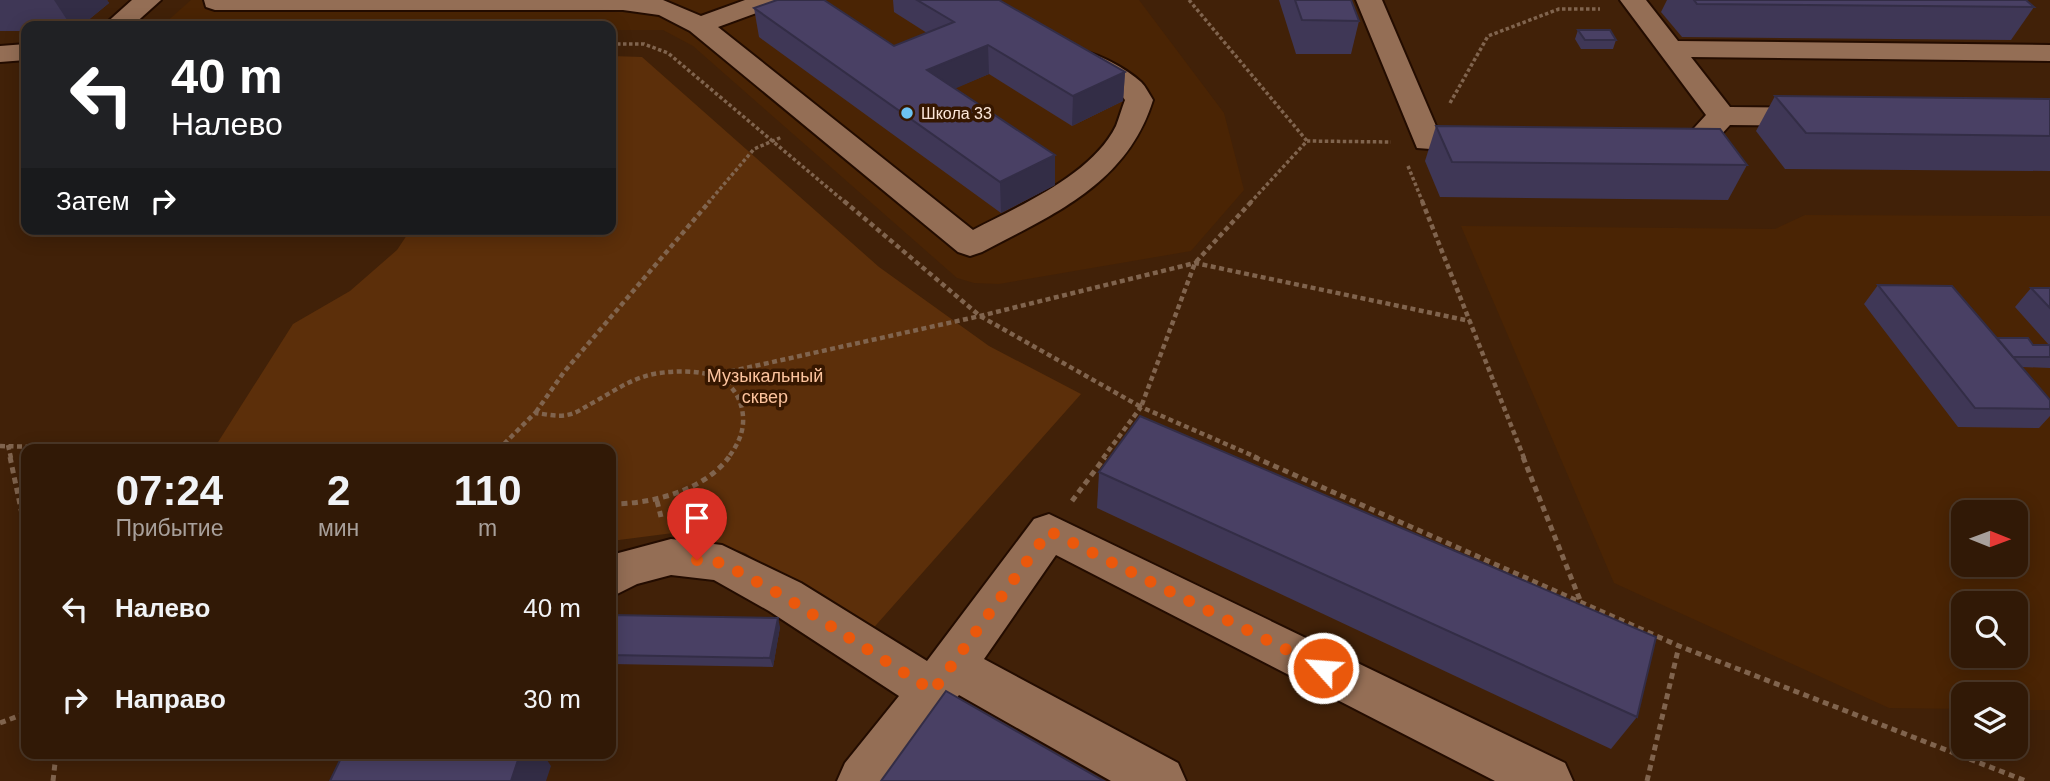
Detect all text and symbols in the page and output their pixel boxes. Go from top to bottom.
icon: left [56,49,147,140]
text: 40 m [171,49,283,103]
marker: Школа 33 [899,105,915,121]
place label: Школа 33 [921,105,992,122]
text: Налево [171,106,283,142]
icon: right [144,182,182,220]
text: Затем [56,186,130,216]
park label: Музыкальный сквер [707,366,823,407]
text: 07:24 [116,467,223,514]
text: 2 [327,467,350,514]
text: 110 [454,467,522,514]
pin [667,488,727,560]
icon: arrive [678,499,716,537]
north arrow [1951,500,2028,578]
map controls [1951,500,2028,759]
text: Прибытие [115,515,224,541]
text: мин [318,515,359,541]
text: m [478,515,497,541]
icon: left [56,590,94,628]
button: search [1951,591,2028,668]
text: Налево [115,593,210,623]
text: 40 m [523,593,581,623]
position arrow [1286,631,1360,705]
icon: right [56,681,94,719]
button: layers [1951,682,2028,759]
text: Направо [115,684,226,714]
text: 30 m [523,684,581,714]

